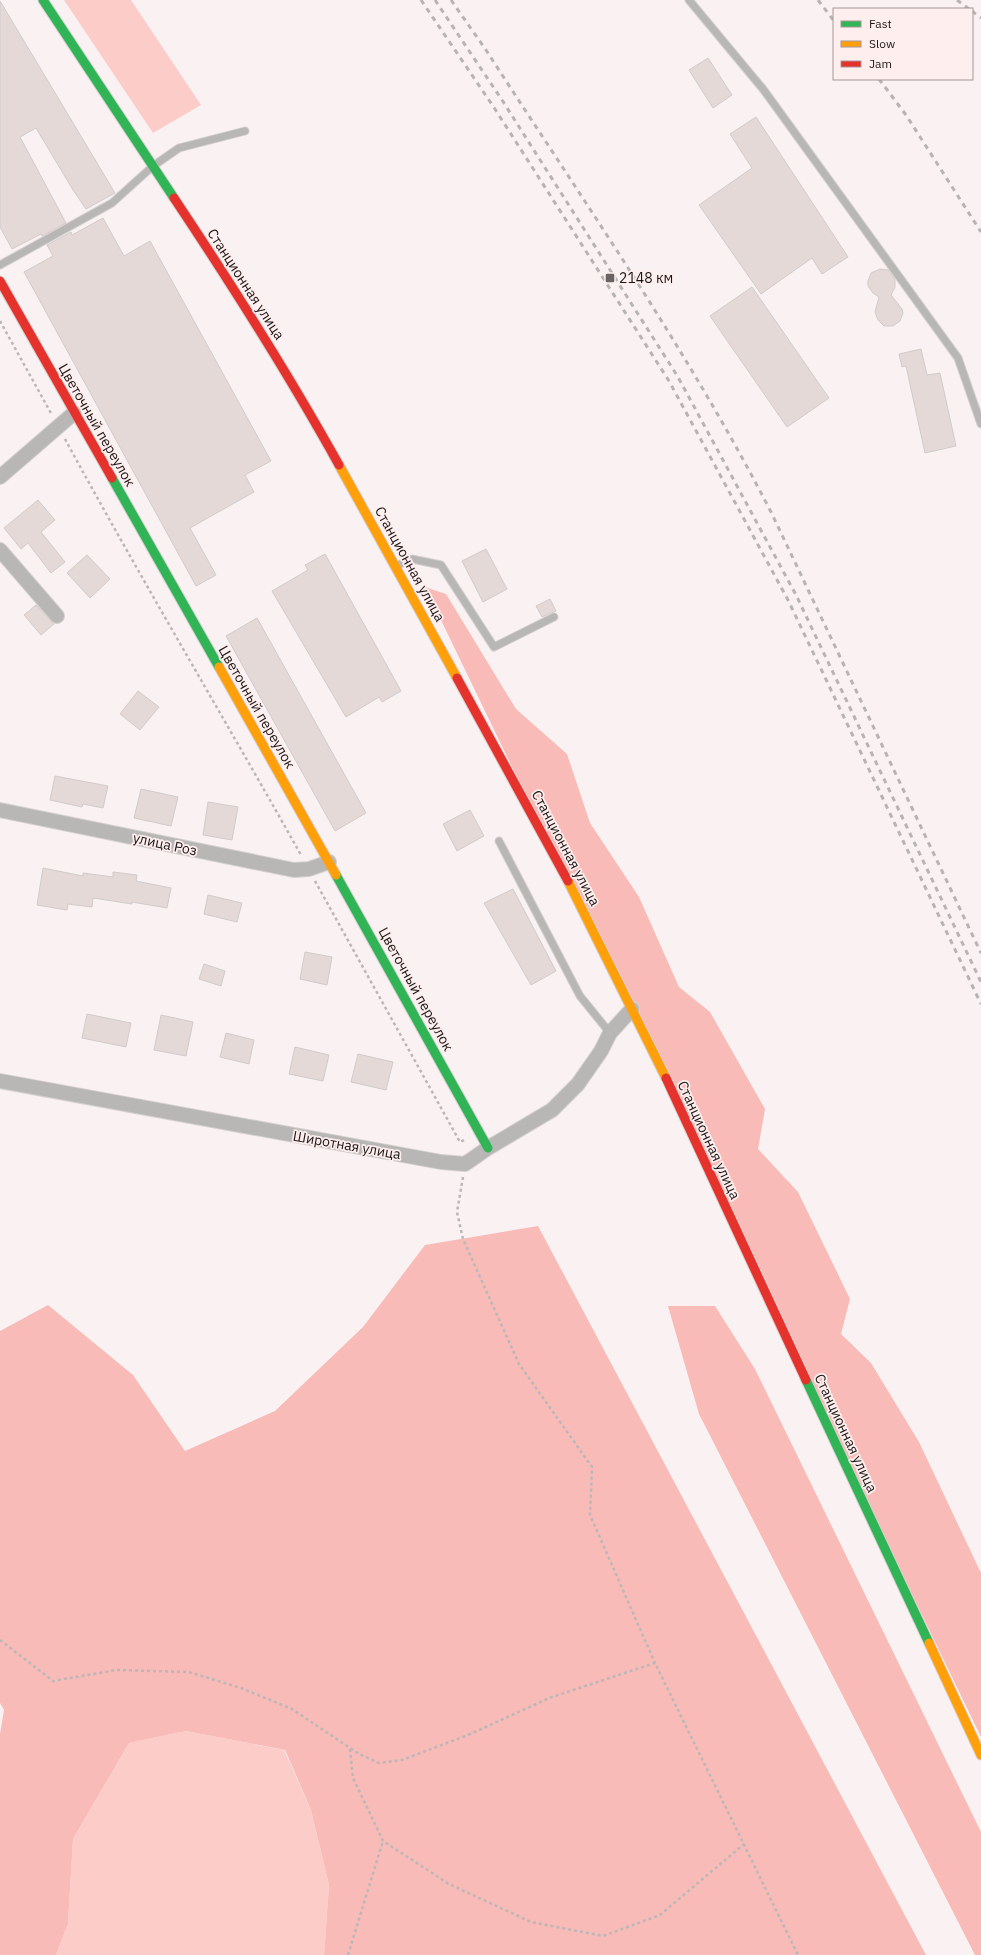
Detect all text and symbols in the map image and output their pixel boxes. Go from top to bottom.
legend [833,8,973,80]
text: Fast [869,16,892,31]
text: Slow [869,36,895,51]
text: Jam [869,56,892,71]
street label: Станционная улица [203,225,289,343]
place label: 2148 км [619,269,673,287]
marker: 2148 км [604,272,616,284]
street label: Цветочный переулок [54,360,140,490]
street label: Станционная улица [371,503,449,625]
street label: Цветочный переулок [214,642,300,772]
street label: Станционная улица [528,787,604,910]
street label: улица Роз [131,828,199,860]
street label: Цветочный переулок [374,924,458,1054]
street label: Станционная улица [674,1078,745,1203]
street label: Широтная улица [292,1127,403,1163]
street label: Станционная улица [811,1371,882,1496]

